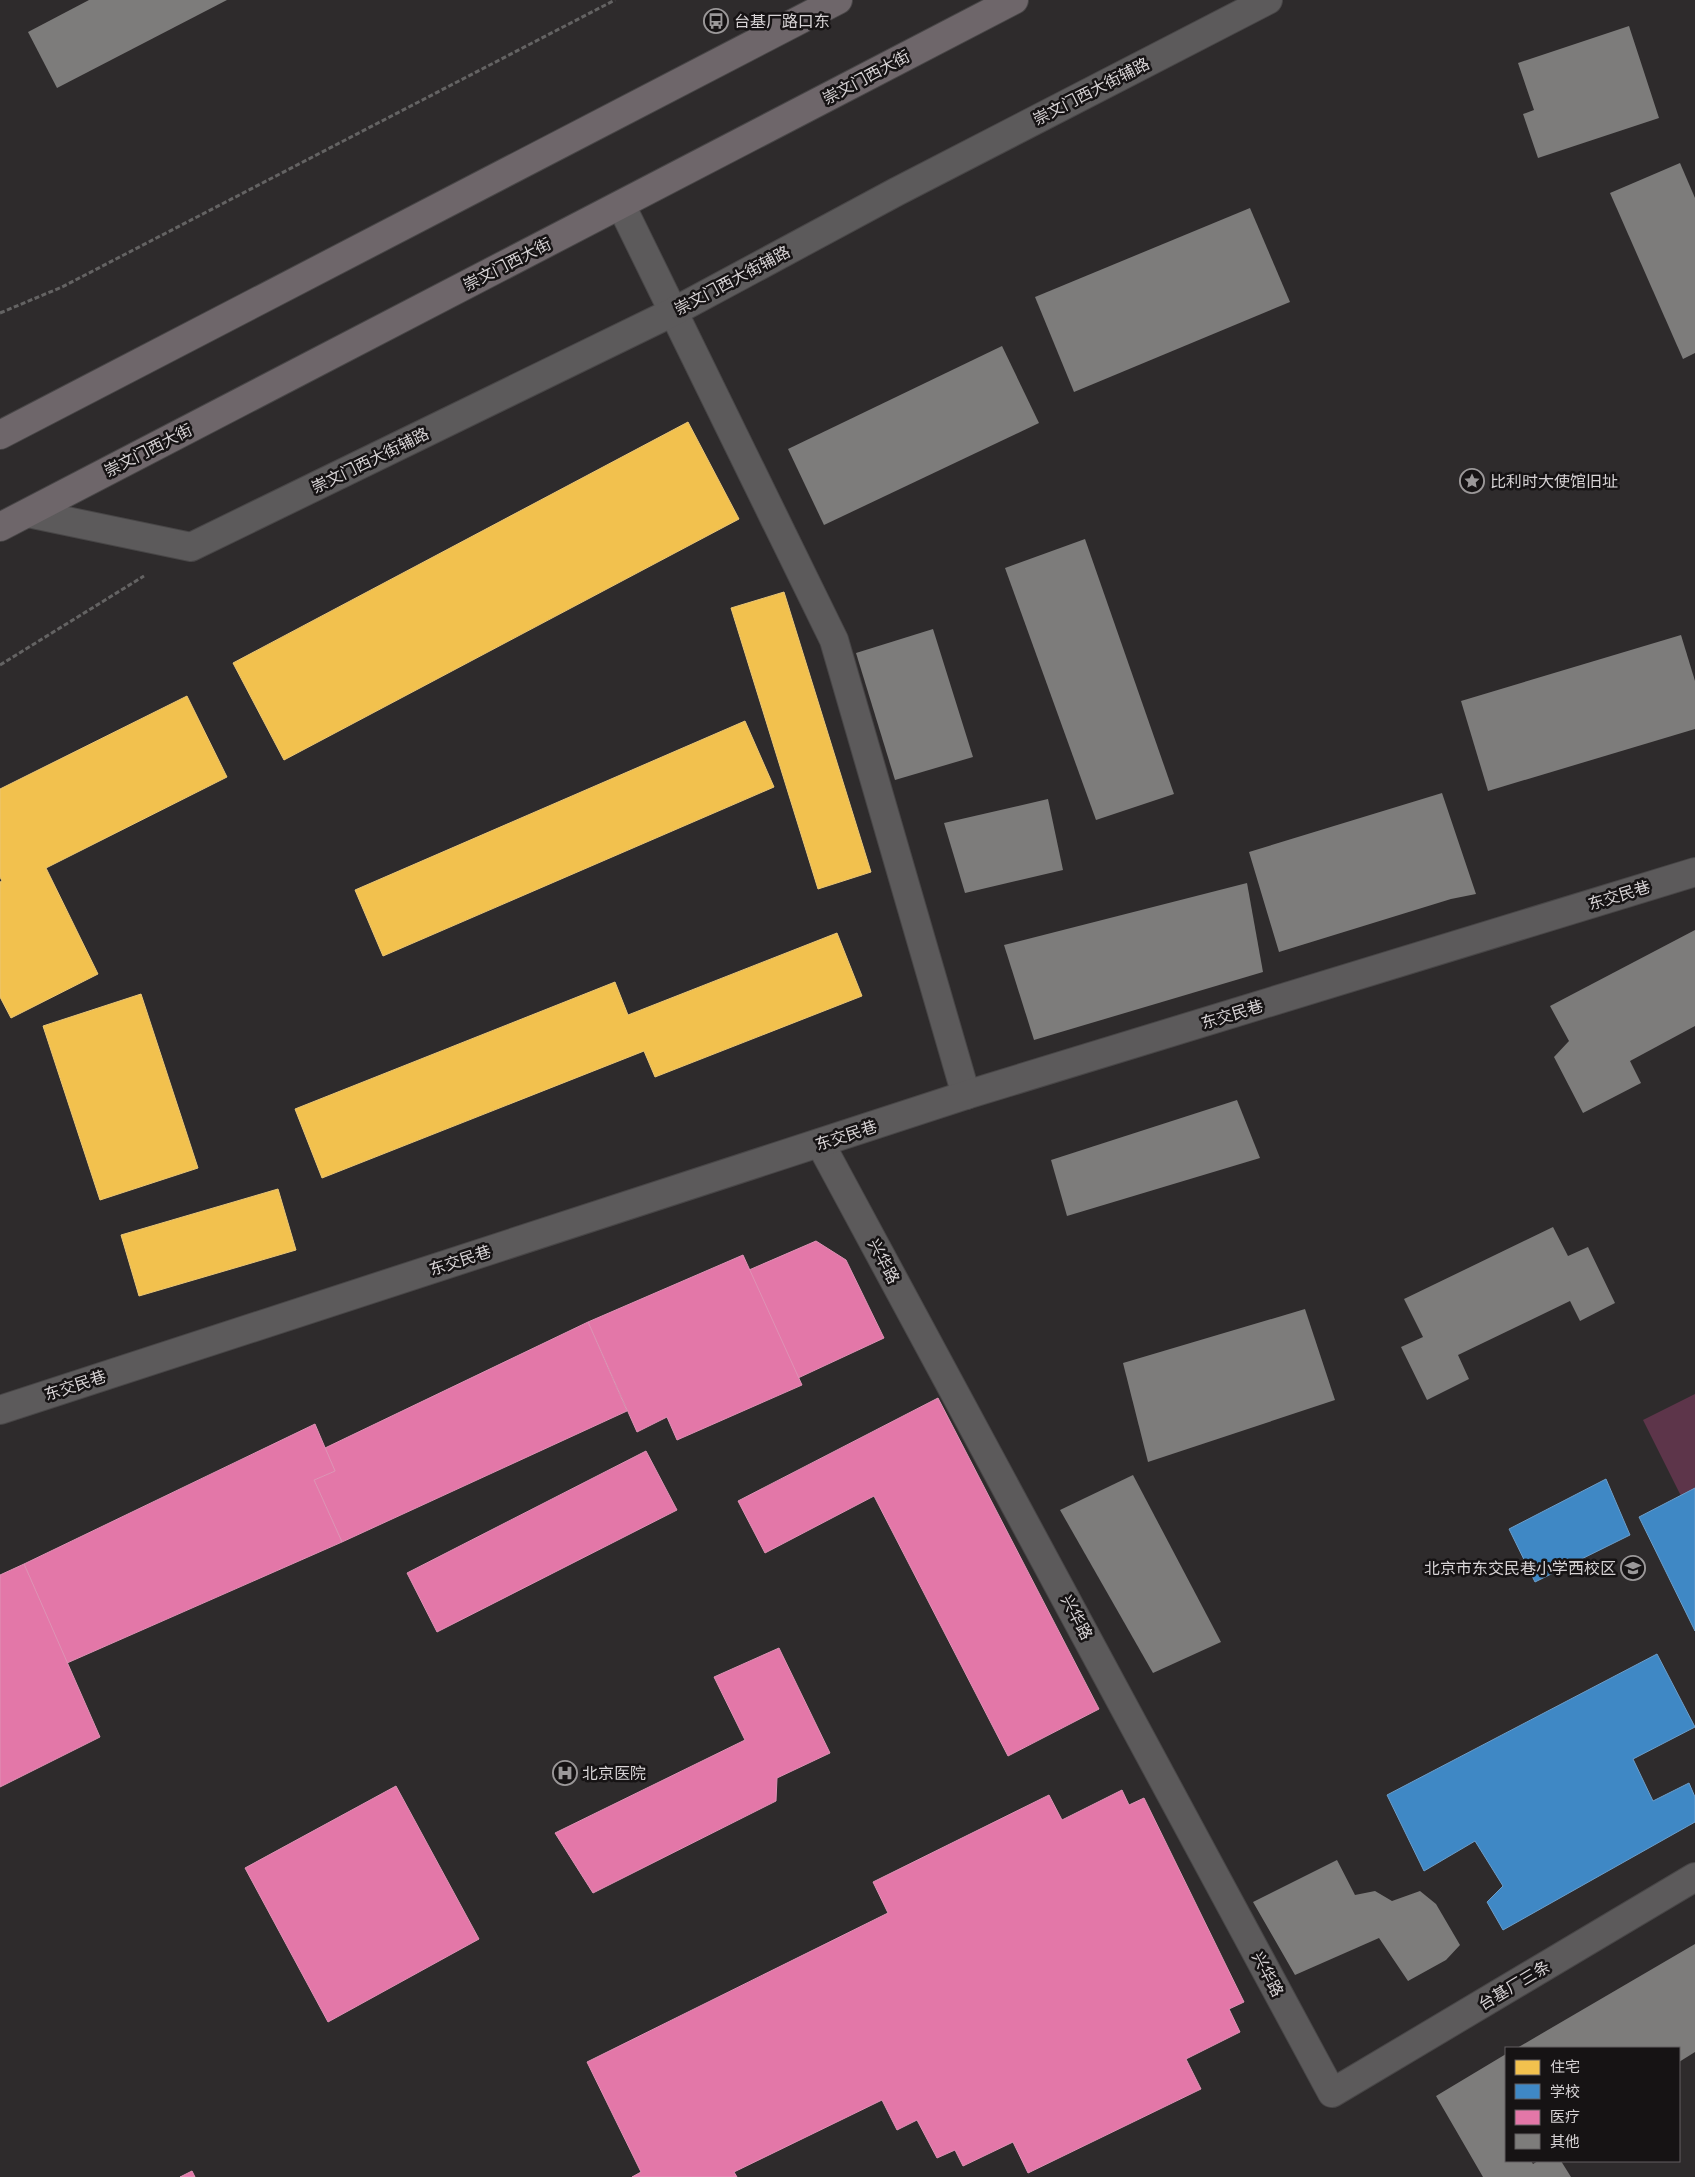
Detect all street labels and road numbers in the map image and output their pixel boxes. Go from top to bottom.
street label: 崇文门西大街 [818,45,914,110]
street label: 崇文门西大街辅路 [1029,52,1153,131]
street label: 崇文门西大街 [459,232,555,296]
street label: 崇文门西大街辅路 [670,240,794,321]
street label: 崇文门西大街 [100,418,196,482]
street label: 崇文门西大街辅路 [308,422,433,499]
street label: 东交民巷 [1585,875,1653,916]
street label: 东交民巷 [1198,994,1266,1035]
street label: 东交民巷 [812,1115,880,1156]
street label: 兴华路 [862,1235,905,1288]
street label: 东交民巷 [426,1240,494,1281]
street label: 东交民巷 [41,1365,109,1406]
street label: 兴华路 [1055,1591,1098,1644]
street label: 兴华路 [1246,1948,1289,2001]
street label: 台基厂三条 [1474,1955,1554,2016]

